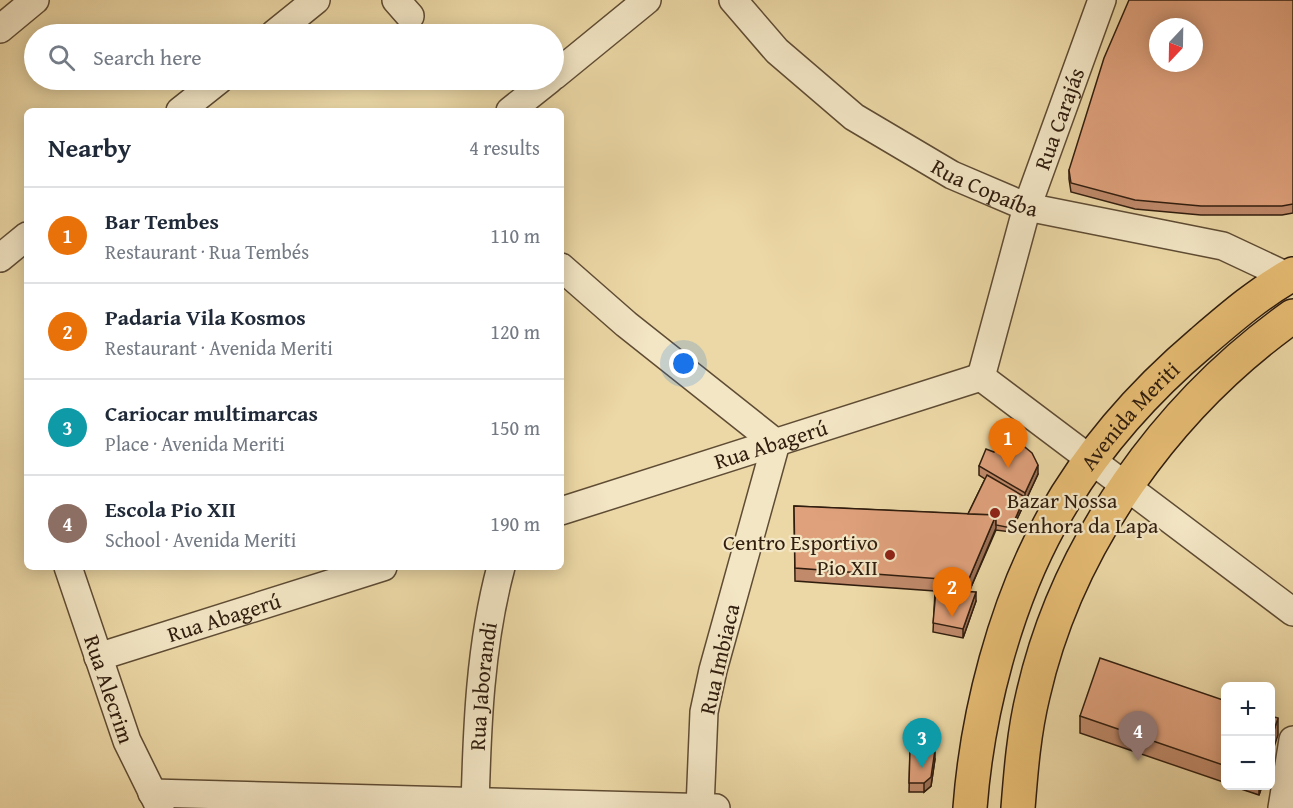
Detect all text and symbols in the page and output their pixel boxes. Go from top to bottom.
north arrow [1149,18,1203,72]
search box [24,24,564,90]
icon: search [45,41,78,74]
text: Search here [93,41,202,73]
street label: Rua Carajás [1026,63,1092,174]
text: Nearby [48,128,131,167]
text: 4 results [469,133,540,162]
street label: Rua Copaíba [926,150,1041,225]
text: Bar Tembes [105,205,219,237]
text: 1 [62,221,73,250]
text: 110 m [490,221,540,250]
text: Restaurant · Rua Tembés [105,237,309,266]
text: Padaria Vila Kosmos [105,301,306,333]
text: 2 [62,317,73,346]
text: 120 m [490,317,540,346]
text: Restaurant · Avenida Meriti [105,333,333,362]
your location [669,349,698,378]
street label: Avenida Meriti [1072,354,1186,477]
text: Cariocar multimarcas [105,397,318,429]
street label: Rua Abagerú [710,411,831,477]
text: 3 [62,413,73,442]
text: 150 m [490,413,540,442]
pin: 1 [988,418,1028,468]
text: Place · Avenida Meriti [105,429,285,458]
place label: Bazar Nossa Senhora da Lapa [1007,484,1159,541]
text: Escola Pio XII [105,493,236,525]
marker: Bazar Nossa Senhora da Lapa [988,506,1002,520]
text: 4 [62,509,73,538]
text: 190 m [490,509,540,538]
text: School · Avenida Meriti [105,525,296,554]
place label: Centro Esportivo Pio XII [723,526,878,583]
marker: Centro Esportivo Pio XII [883,548,897,562]
pin: 2 [932,568,972,617]
street label: Rua Abagerú [163,584,285,650]
street label: Rua Imbiaca [691,600,747,717]
street label: Rua Jaborandi [461,619,505,751]
street label: Rua Alecrim [76,631,143,748]
map controls [1221,682,1275,790]
button: + [1221,682,1275,736]
pin: 4 [1118,712,1158,761]
pin: 3 [902,718,942,768]
button: − [1221,736,1275,790]

